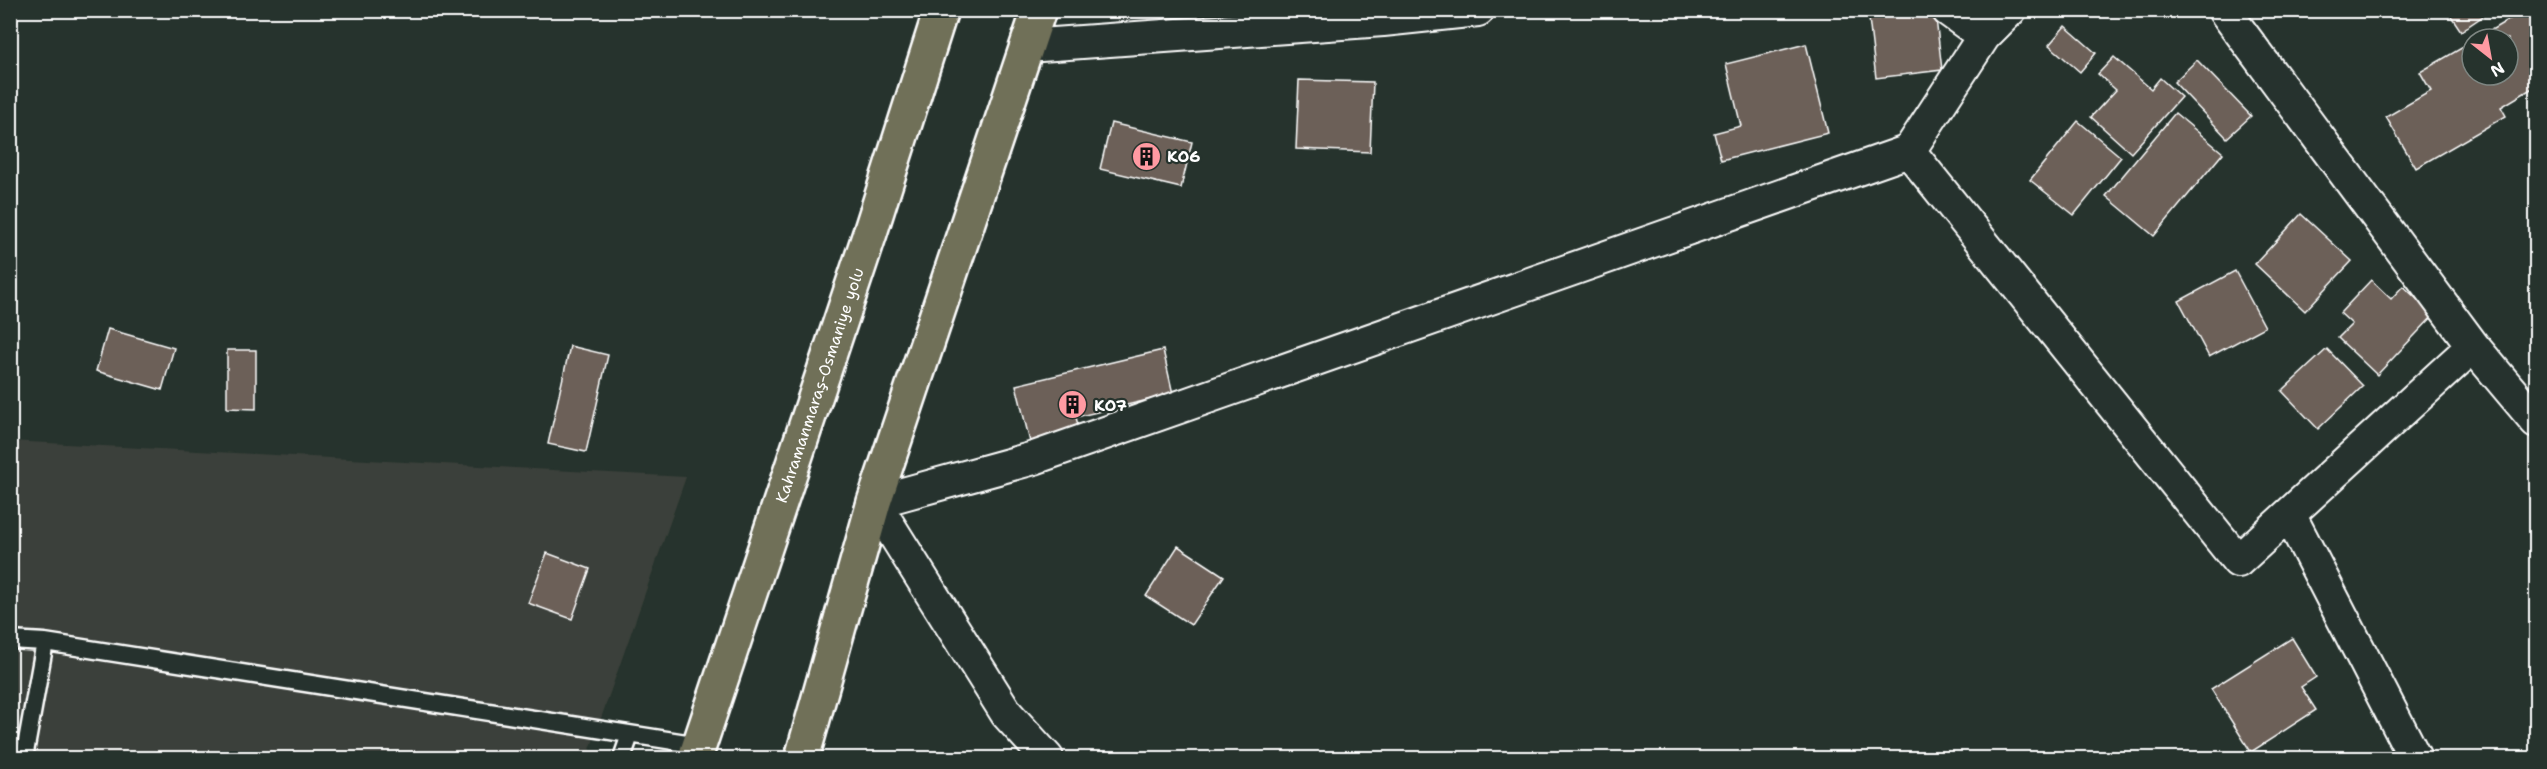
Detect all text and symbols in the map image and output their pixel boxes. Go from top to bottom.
north arrow [2460,27,2520,87]
text: N [2487,57,2508,82]
building icon: KO6 [1130,140,1162,172]
place label: KO6 [1167,146,1201,167]
street label: Kahramanmaraş-Osmaniye yolu [771,265,869,506]
building icon: KO7 [1057,389,1089,421]
place label: KO7 [1094,395,1127,416]

